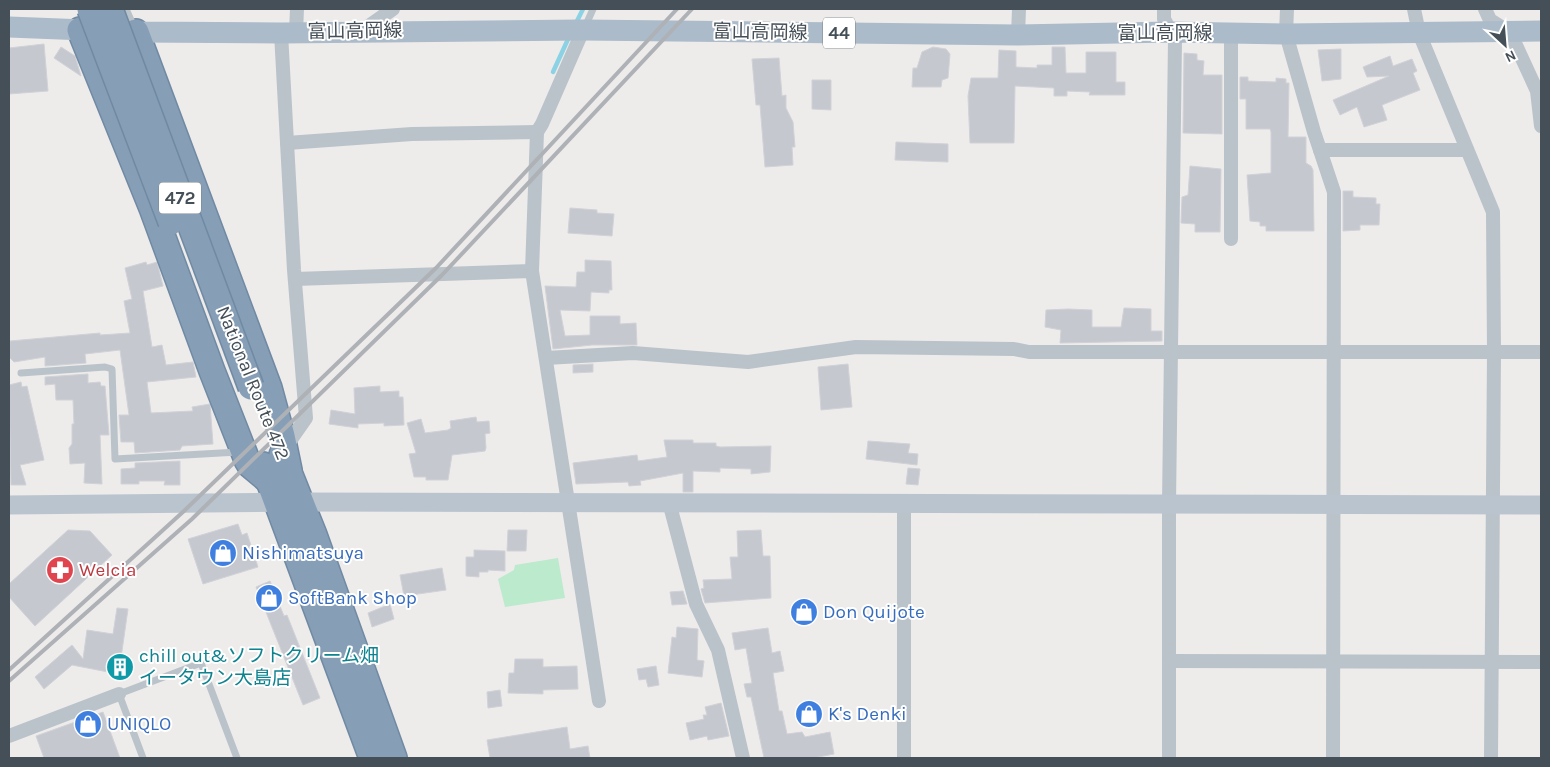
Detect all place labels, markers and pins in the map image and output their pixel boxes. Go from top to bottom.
shop icon: Nishimatsuya [208,538,238,568]
place label: Nishimatsuya [242,542,364,564]
pharmacy icon: Welcia [45,555,75,585]
place label: Welcia [79,559,136,581]
shop icon: SoftBank Shop [254,583,284,613]
place label: SoftBank Shop [288,587,417,609]
shop icon: Don Quijote [789,597,819,627]
place label: Don Quijote [823,601,925,623]
place label: chill out&ソフトクリーム畑 イータウン大島店 [139,645,379,689]
building icon: chill out&ソフトクリーム畑 イータウン大島店 [105,652,135,682]
shop icon: K's Denki [794,699,824,729]
place label: K's Denki [828,703,907,725]
shop icon: UNIQLO [73,709,103,739]
place label: UNIQLO [107,713,171,735]

